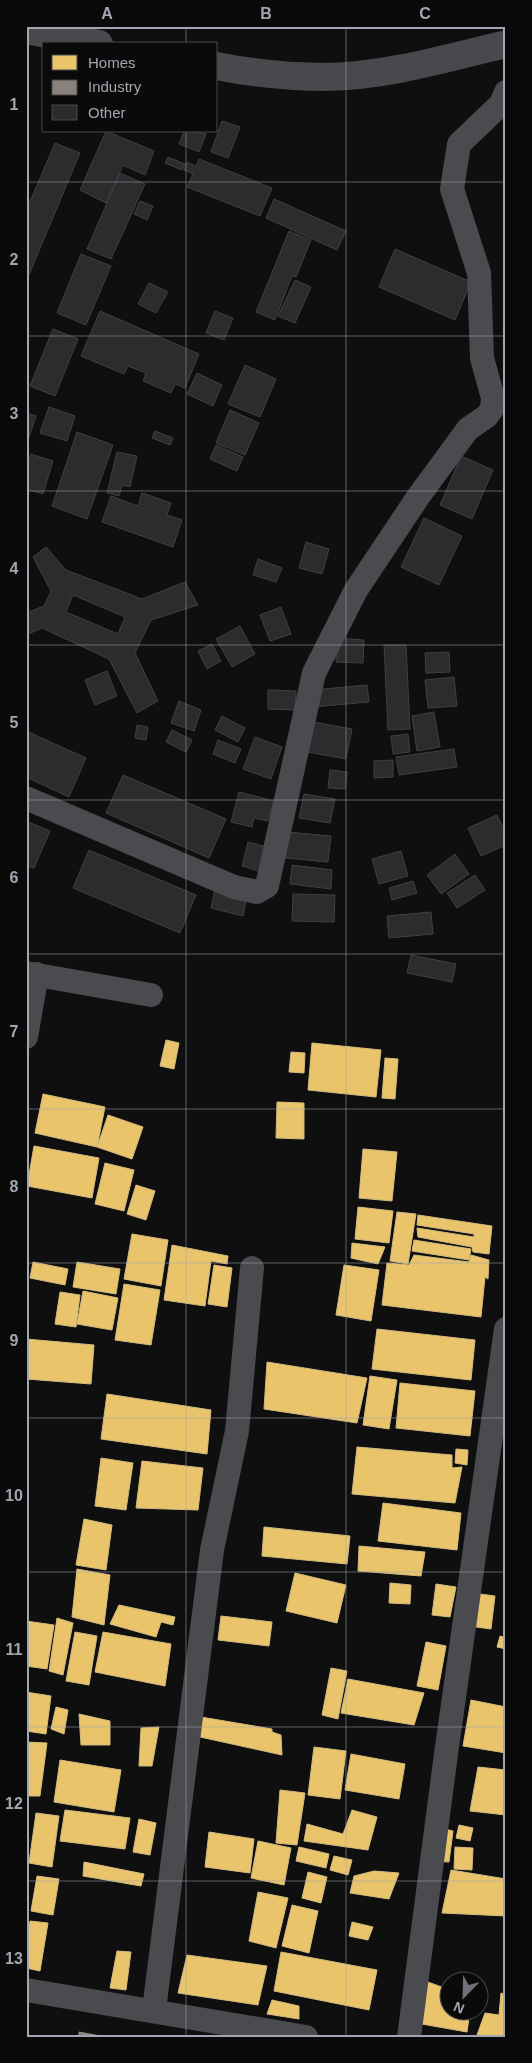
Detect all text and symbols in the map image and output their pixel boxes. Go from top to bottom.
text: A [101,5,113,22]
text: B [260,5,272,22]
text: C [419,5,431,22]
legend [42,42,218,132]
text: Homes [88,54,136,71]
text: Industry [88,78,142,95]
text: 1 [10,96,19,113]
text: Other [88,104,126,121]
text: 2 [10,251,19,268]
text: 3 [10,405,19,422]
text: 4 [10,560,19,577]
text: 5 [10,714,19,731]
text: 6 [10,869,19,886]
text: 7 [10,1023,19,1040]
text: 8 [10,1178,19,1195]
text: 9 [10,1332,19,1349]
text: 10 [5,1487,23,1504]
text: 11 [6,1641,23,1658]
text: 12 [5,1795,23,1812]
text: 13 [5,1950,23,1967]
north arrow [440,1970,490,2020]
text: N [451,1999,467,2017]

